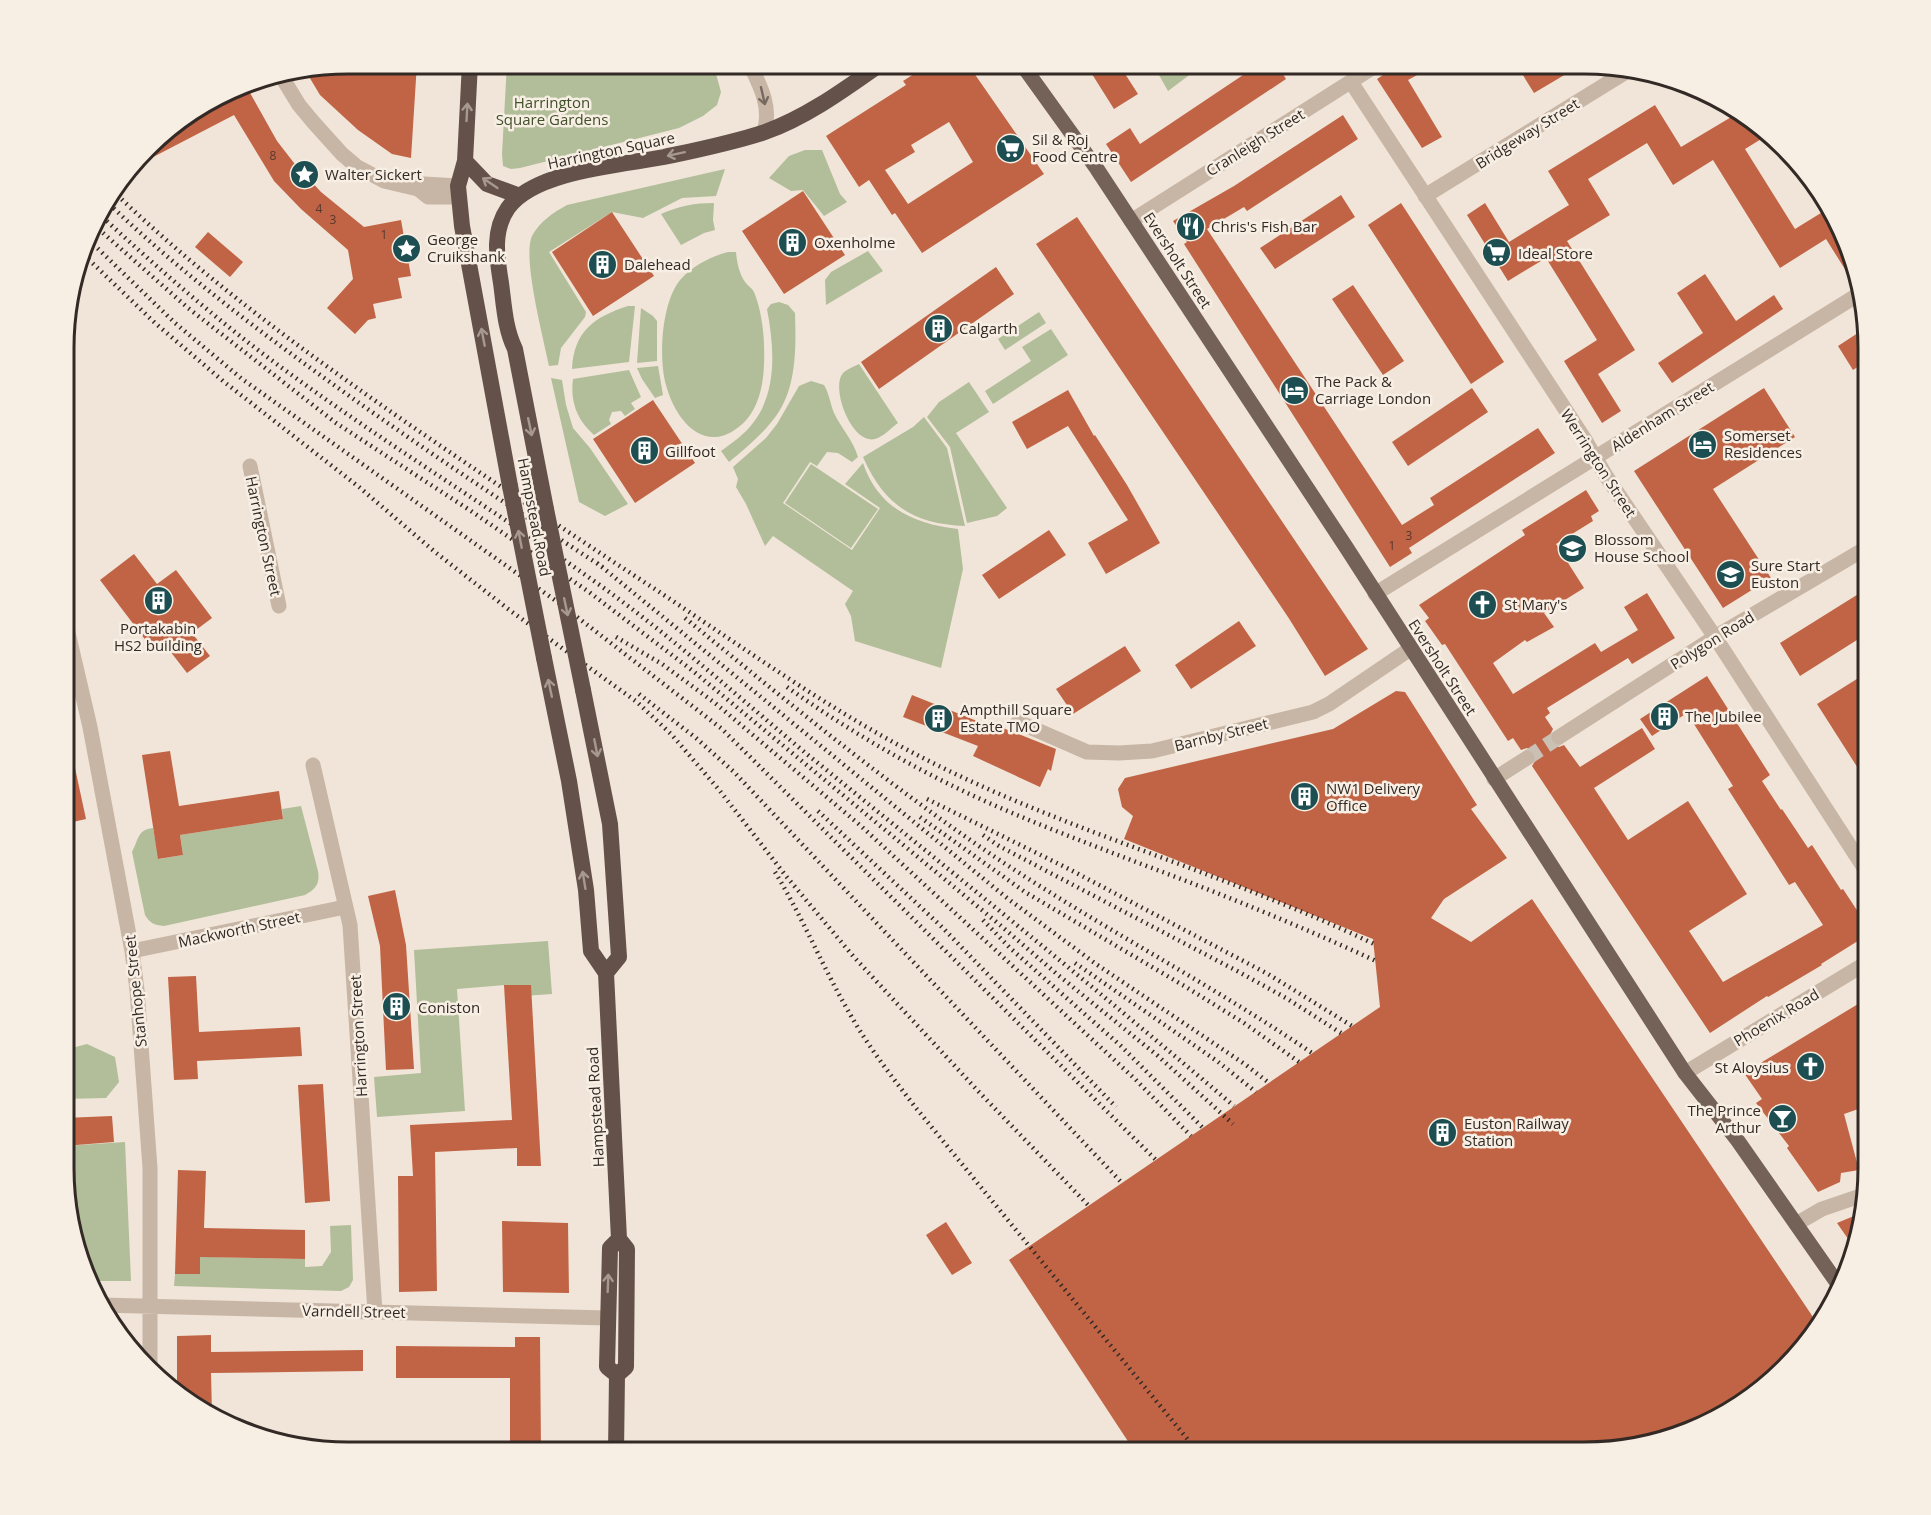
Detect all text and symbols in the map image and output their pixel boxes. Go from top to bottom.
one-way arrow [758,86,769,106]
park label: Harrington Square Gardens [496,92,608,129]
street label: Bridgeway Street [1471,93,1583,173]
one-way arrow [462,103,473,123]
street label: Cranleigh Street [1202,104,1308,180]
street label: Harrington Square [545,127,677,173]
place label: Sil & Roj Food Centre [1032,129,1118,166]
supermarket icon: Sil & Roj Food Centre [995,132,1027,164]
house number: 8 [270,147,277,164]
one-way arrow [667,149,687,160]
place icon: Walter Sickert [288,158,320,190]
place label: Walter Sickert [325,164,422,184]
one-way arrow [482,177,498,189]
house number: 4 [316,200,323,217]
street label: Eversholt Street [1139,208,1217,312]
restaurant icon: Chris's Fish Bar [1174,210,1206,242]
house number: 3 [330,211,337,228]
place label: Chris's Fish Bar [1211,216,1317,236]
house number: 1 [381,226,387,243]
building icon: Oxenholme [777,226,809,258]
place label: George Cruikshank [427,229,505,266]
place icon: George Cruikshank [390,232,422,264]
place label: Oxenholme [814,232,895,252]
supermarket icon: Ideal Store [1481,237,1513,269]
place label: Ideal Store [1518,243,1593,263]
building icon: Dalehead [587,248,619,280]
place label: Dalehead [624,254,691,274]
building icon: Calgarth [922,312,954,344]
place label: Calgarth [959,318,1018,338]
one-way arrow [477,328,488,347]
place label: The Pack & Carriage London [1315,371,1431,408]
hotel icon: The Pack & Carriage London [1278,374,1310,406]
street label: Aldenham Street [1607,376,1717,456]
street label: Werrington Street [1557,405,1641,521]
one-way arrow [524,417,536,436]
place label: Somerset Residences [1724,425,1802,462]
hotel icon: Somerset Residences [1687,428,1719,460]
building icon: Gillfoot [628,435,660,467]
place label: Gillfoot [665,441,716,461]
street label: Hampstead Road [514,456,556,578]
street label: Harrington Street [242,474,286,598]
house number: 3 [1406,527,1413,544]
place label: Blossom House School [1594,529,1689,566]
one-way arrow [514,530,525,549]
school or university icon: Blossom House School [1557,532,1589,564]
house number: 1 [1389,537,1395,554]
place label: Sure Start Euston [1751,555,1820,592]
school or university icon: Sure Start Euston [1714,558,1746,590]
building icon: Portakabin HS2 building [142,585,174,617]
church icon: St Mary's [1467,588,1499,620]
place label: St Mary's [1504,594,1567,614]
one-way arrow [561,597,572,617]
street label: Polygon Road [1666,606,1758,674]
street label: Eversholt Street [1404,615,1482,719]
place label: Portakabin HS2 building [114,618,202,655]
one-way arrow [544,679,555,698]
place label: Ampthill Square Estate TMO [960,699,1072,736]
building icon: The Jubilee [1648,700,1680,732]
building icon: Ampthill Square Estate TMO [923,702,955,734]
place label: The Jubilee [1685,706,1762,726]
street label: Barnby Street [1172,713,1270,755]
one-way arrow [591,737,602,757]
place label: NW1 Delivery Office [1326,778,1421,815]
building icon: NW1 Delivery Office [1289,781,1321,813]
one-way arrow [579,870,590,890]
street label: Mackworth Street [176,906,302,952]
street label: Stanhope Street [119,934,151,1048]
street label: Harrington Street [345,974,371,1098]
street label: Phoenix Road [1730,984,1822,1050]
building icon: Coniston [381,991,413,1023]
place label: Coniston [418,997,480,1017]
street label: Hampstead Road [582,1046,608,1168]
church icon: St Aloysius [1794,1051,1826,1083]
place label: St Aloysius [1714,1057,1789,1077]
place label: The Prince Arthur [1687,1100,1761,1137]
bar icon: The Prince Arthur [1766,1103,1798,1135]
place label: Euston Railway Station [1464,1113,1569,1150]
building icon: Euston Railway Station [1427,1116,1459,1148]
one-way arrow [603,1274,614,1294]
street label: Varndell Street [302,1300,406,1322]

